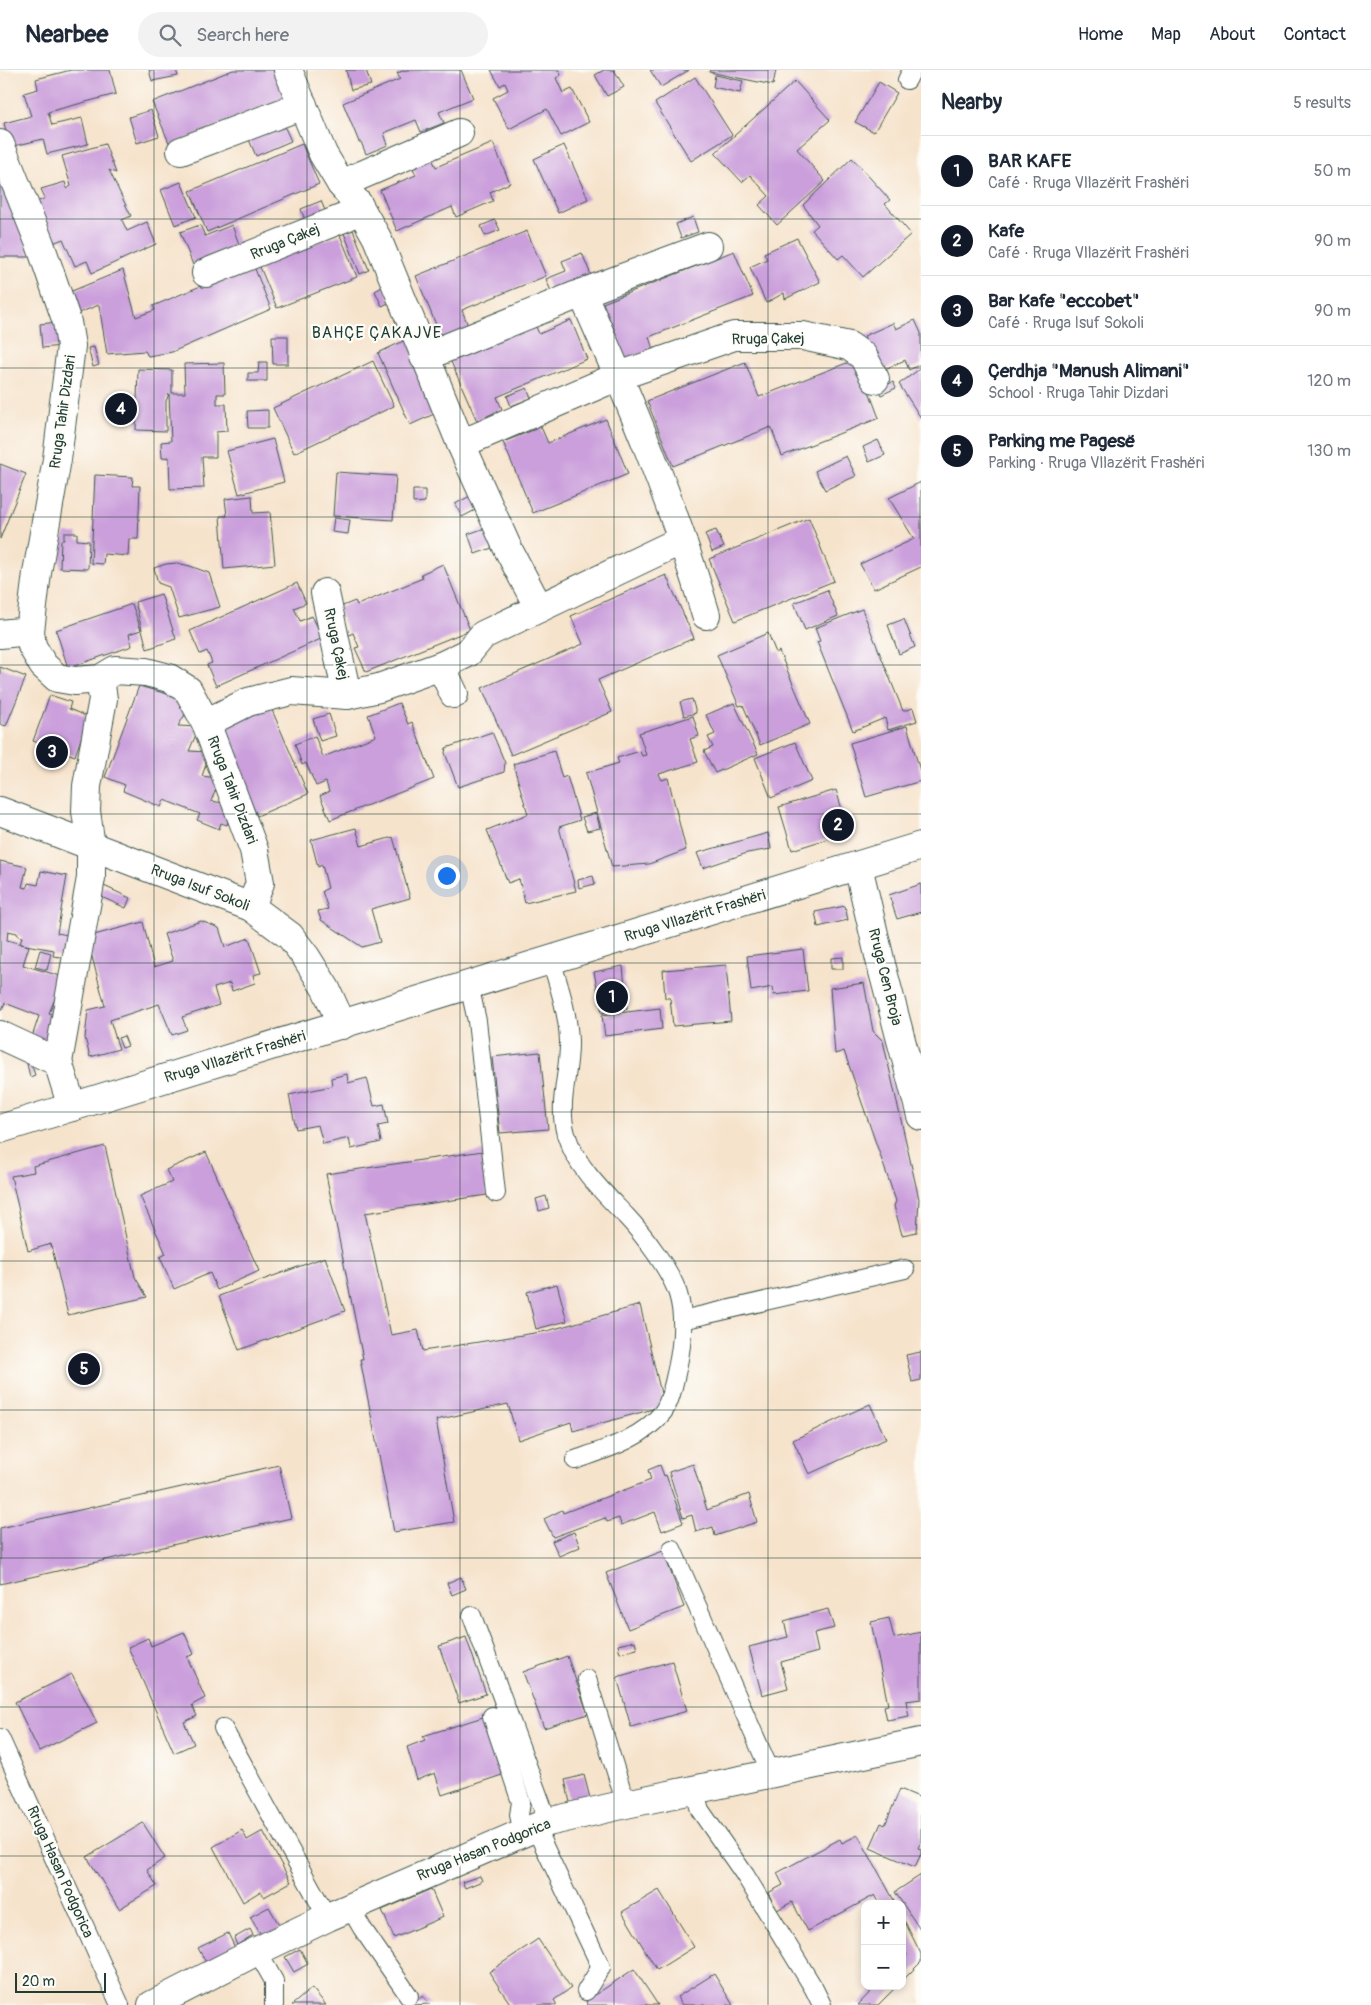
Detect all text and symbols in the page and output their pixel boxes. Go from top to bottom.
search box [138,12,488,57]
text: Nearbee [25,20,108,49]
icon: search [156,21,184,49]
text: Search here [196,23,289,47]
text: Home [1078,23,1123,46]
text: Map [1151,23,1181,46]
text: About [1209,23,1255,46]
text: Contact [1283,23,1346,46]
text: Nearby [941,89,1002,116]
text: 5 results [1293,93,1351,113]
text: BAR KAFE [988,149,1071,173]
text: 1 [954,161,960,181]
text: 50 m [1314,161,1351,181]
text: Café · Rruga Vllazërit Frashëri [988,173,1189,193]
text: Kafe [988,219,1024,243]
street label: Rruga Çakej [248,220,322,264]
text: 2 [953,231,961,251]
text: 90 m [1314,231,1351,251]
text: Café · Rruga Vllazërit Frashëri [988,243,1189,263]
text: Bar Kafe "eccobet" [988,289,1140,313]
text: 3 [953,301,961,321]
text: 90 m [1314,301,1351,321]
text: Café · Rruga Isuf Sokoli [988,313,1144,333]
district label: BAHÇE ÇAKAJVE [312,323,442,343]
street label: Rruga Çakej [731,329,805,349]
street label: Rruga Tahir Dizdari [46,354,80,470]
text: Çerdhja "Manush Alimani" [988,359,1190,383]
text: 4 [952,371,962,391]
text: 120 m [1307,371,1351,391]
text: School · Rruga Tahir Dizdari [988,383,1168,403]
pin: 4 [105,390,137,428]
text: Parking me Pagesë [988,429,1135,453]
text: 5 [953,441,961,461]
text: 130 m [1307,441,1351,461]
text: Parking · Rruga Vllazërit Frashëri [988,453,1204,473]
street label: Rruga Çakej [319,606,353,682]
pin: 3 [36,733,68,771]
street label: Rruga Tahir Dizdari [203,733,261,847]
pin: 2 [822,806,854,844]
street label: Rruga Isuf Sokoli [148,860,252,916]
your location [434,863,460,889]
street label: Rruga Vllazërit Frashëri [622,885,768,947]
street label: Rruga Cen Broja [864,926,906,1028]
pin: 1 [596,978,628,1016]
street label: Rruga Vllazërit Frashëri [162,1026,308,1088]
pin: 5 [68,1350,100,1388]
street label: Rruga Hasan Podgorica [22,1803,98,1941]
street label: Rruga Hasan Podgorica [414,1814,554,1886]
map controls [861,1900,906,1990]
button: + [861,1900,906,1945]
button: − [861,1945,906,1990]
scale bar [15,1970,106,1993]
text: 20 m [22,1973,55,1990]

